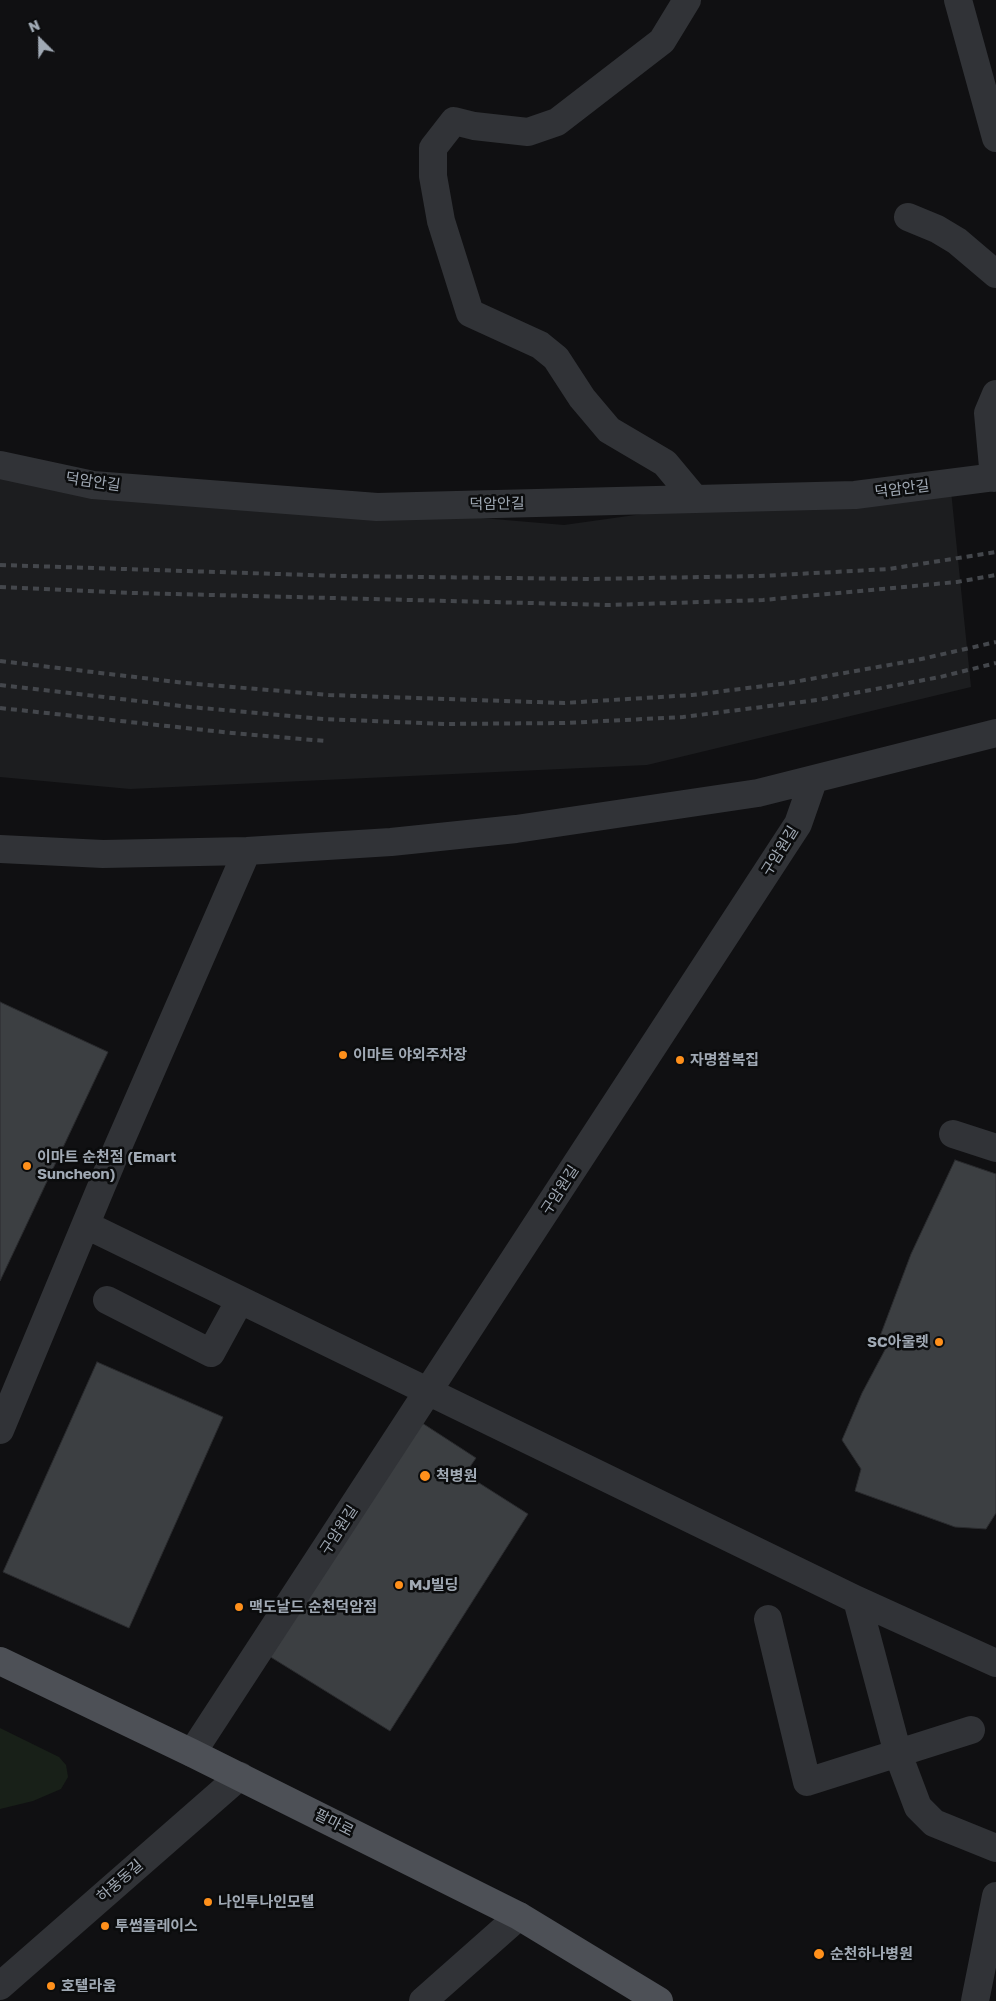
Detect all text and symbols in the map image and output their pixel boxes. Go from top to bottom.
north arrow [15,15,65,65]
text: N [26,16,42,36]
street label: 덕암안길 [64,469,122,495]
street label: 덕암안길 [874,477,930,501]
street label: 덕암안길 [469,495,525,513]
street label: 구암원길 [758,823,802,879]
place label: 이마트 야외주차장 [353,1046,467,1064]
marker: 이마트 야외주차장 [337,1049,349,1061]
place label: 자명참복집 [690,1051,759,1069]
marker: 자명참복집 [674,1054,686,1066]
place label: 이마트 순천점 (Emart Suncheon) [37,1148,176,1183]
marker: 이마트 순천점 (Emart Suncheon) [21,1160,33,1172]
street label: 구암원길 [537,1162,583,1218]
place label: SC아울렛 [867,1333,929,1351]
marker: SC아울렛 [933,1336,945,1348]
place label: 척병원 [436,1467,477,1485]
marker: 척병원 [418,1469,432,1483]
street label: 구암원길 [316,1502,362,1558]
place label: MJ빌딩 [409,1576,458,1594]
marker: MJ빌딩 [393,1579,405,1591]
place label: 맥도날드 순천덕암점 [249,1598,377,1616]
marker: 맥도날드 순천덕암점 [233,1601,245,1613]
street label: 팔마로 [311,1806,357,1840]
street label: 하풍동길 [93,1856,147,1906]
place label: 나인투나인모텔 [218,1893,315,1911]
marker: 나인투나인모텔 [202,1896,214,1908]
place label: 투썸플레이스 [115,1917,198,1935]
marker: 투썸플레이스 [99,1920,111,1932]
place label: 순천하나병원 [830,1945,913,1963]
marker: 순천하나병원 [812,1947,826,1961]
place label: 호텔라움 [61,1977,116,1995]
marker: 호텔라움 [45,1980,57,1992]

